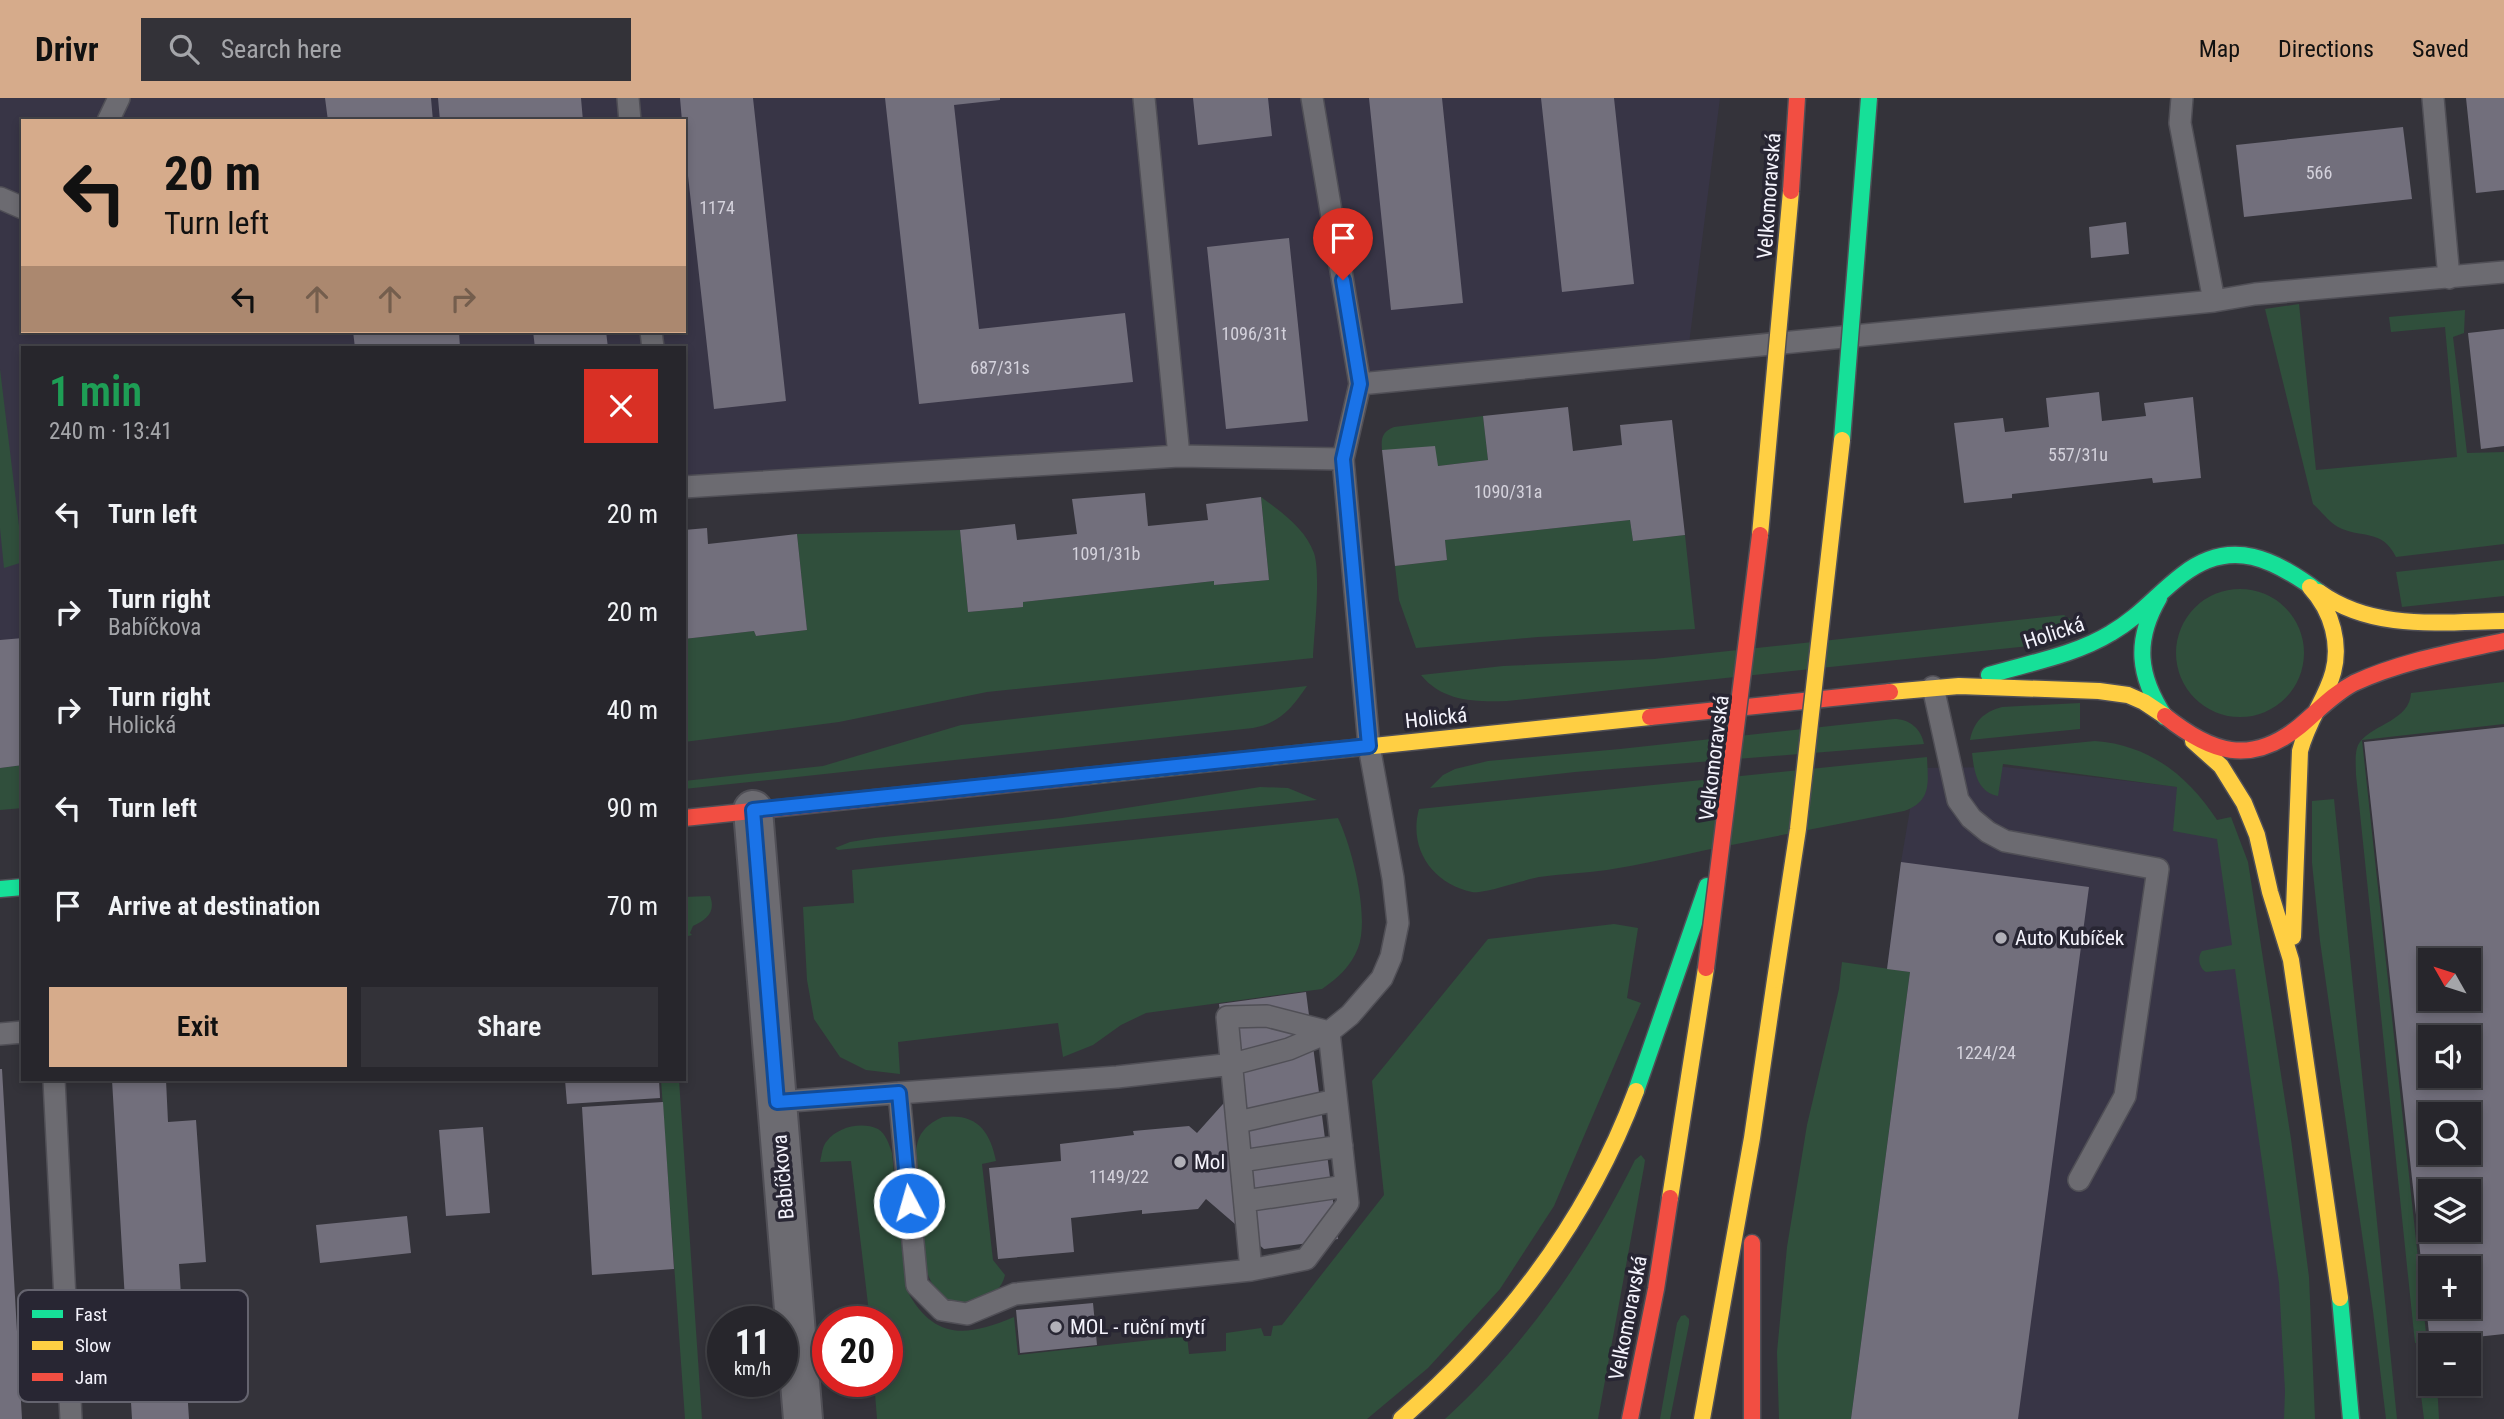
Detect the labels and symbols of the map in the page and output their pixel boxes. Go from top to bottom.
street label: Velkomoravská [1753,132,1785,260]
house number: 566 [2306,162,2332,183]
house number: 1174 [699,197,735,218]
pin [1313,208,1373,280]
house number: 1096/31t [1221,323,1287,344]
house number: 687/31s [970,357,1030,378]
house number: 557/31u [2048,444,2108,465]
house number: 1090/31a [1474,481,1542,502]
house number: 1091/31b [1072,543,1141,564]
street label: Holická [2021,612,2087,654]
street label: Velkomoravská [1694,694,1734,822]
street label: Holická [1404,703,1468,733]
place label: Auto Kubíček [2015,926,2125,950]
marker: Auto Kubíček [1993,930,2009,946]
north arrow [2418,948,2482,1012]
house number: 1224/24 [1956,1042,2016,1063]
street label: Babíčkova [767,1133,799,1221]
place label: Mol [1194,1150,1225,1174]
marker: Mol [1172,1154,1188,1170]
position arrow [872,1166,946,1240]
house number: 1149/22 [1089,1166,1149,1187]
street label: Velkomoravská [1604,1254,1652,1382]
legend [18,1290,248,1402]
text: Fast [75,1303,107,1326]
speed limit sign: 20 [812,1306,903,1397]
place label: MOL - ruční mytí [1070,1315,1206,1339]
marker: MOL - ruční mytí [1048,1319,1064,1335]
text: Slow [75,1334,111,1357]
text: Jam [75,1366,108,1389]

